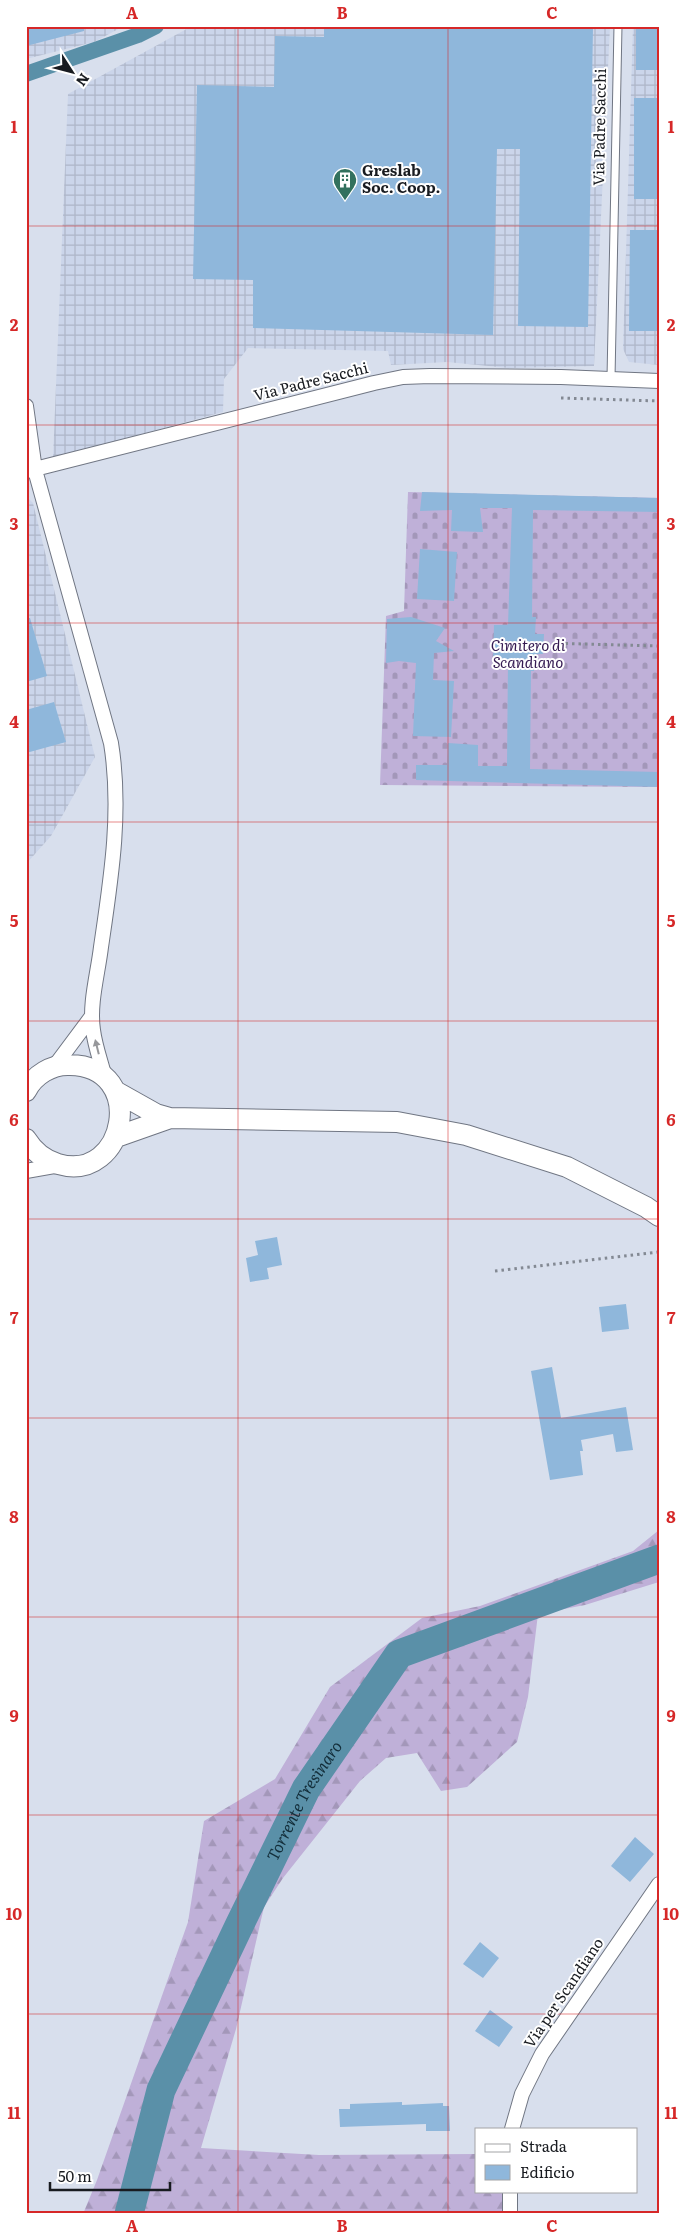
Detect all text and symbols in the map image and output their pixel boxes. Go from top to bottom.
text: A [126,0,138,24]
text: B [336,0,348,24]
text: C [546,0,558,24]
north arrow [48,48,98,98]
street label: Via Padre Sacchi [586,68,611,186]
text: N [72,70,95,91]
text: 1 [11,114,18,138]
text: 1 [668,114,675,138]
place label: Greslab Soc. Coop. [362,158,441,198]
building icon: Greslab Soc. Coop. [332,167,358,201]
text: 2 [10,312,19,336]
text: 2 [667,312,676,336]
street label: Via Padre Sacchi [251,355,370,406]
text: 3 [10,511,19,535]
text: 3 [667,511,676,535]
park label: Cimitero di Scandiano [491,633,566,673]
text: 4 [9,709,19,733]
text: 4 [666,709,676,733]
text: 5 [10,908,19,932]
text: 5 [667,908,676,932]
one-way arrow [93,1040,101,1055]
text: 6 [9,1107,19,1131]
text: 6 [666,1107,676,1131]
text: 7 [10,1305,19,1329]
text: 7 [667,1305,676,1329]
text: 8 [9,1504,19,1528]
text: 8 [666,1504,676,1528]
text: 9 [9,1703,19,1727]
text: 9 [666,1703,676,1727]
water label: Torrente Tresinaro [260,1735,347,1864]
text: 10 [6,1901,22,1925]
text: 10 [663,1901,679,1925]
street label: Via per Scandiano [517,1932,608,2052]
text: 11 [7,2100,21,2124]
text: 11 [664,2100,678,2124]
legend [475,2128,638,2192]
text: Strada [520,2134,568,2157]
scale bar [50,2160,170,2192]
text: Edificio [520,2160,575,2183]
text: 50 m [58,2164,92,2187]
text: A [126,2213,138,2237]
text: B [336,2213,348,2237]
text: C [546,2213,558,2237]

